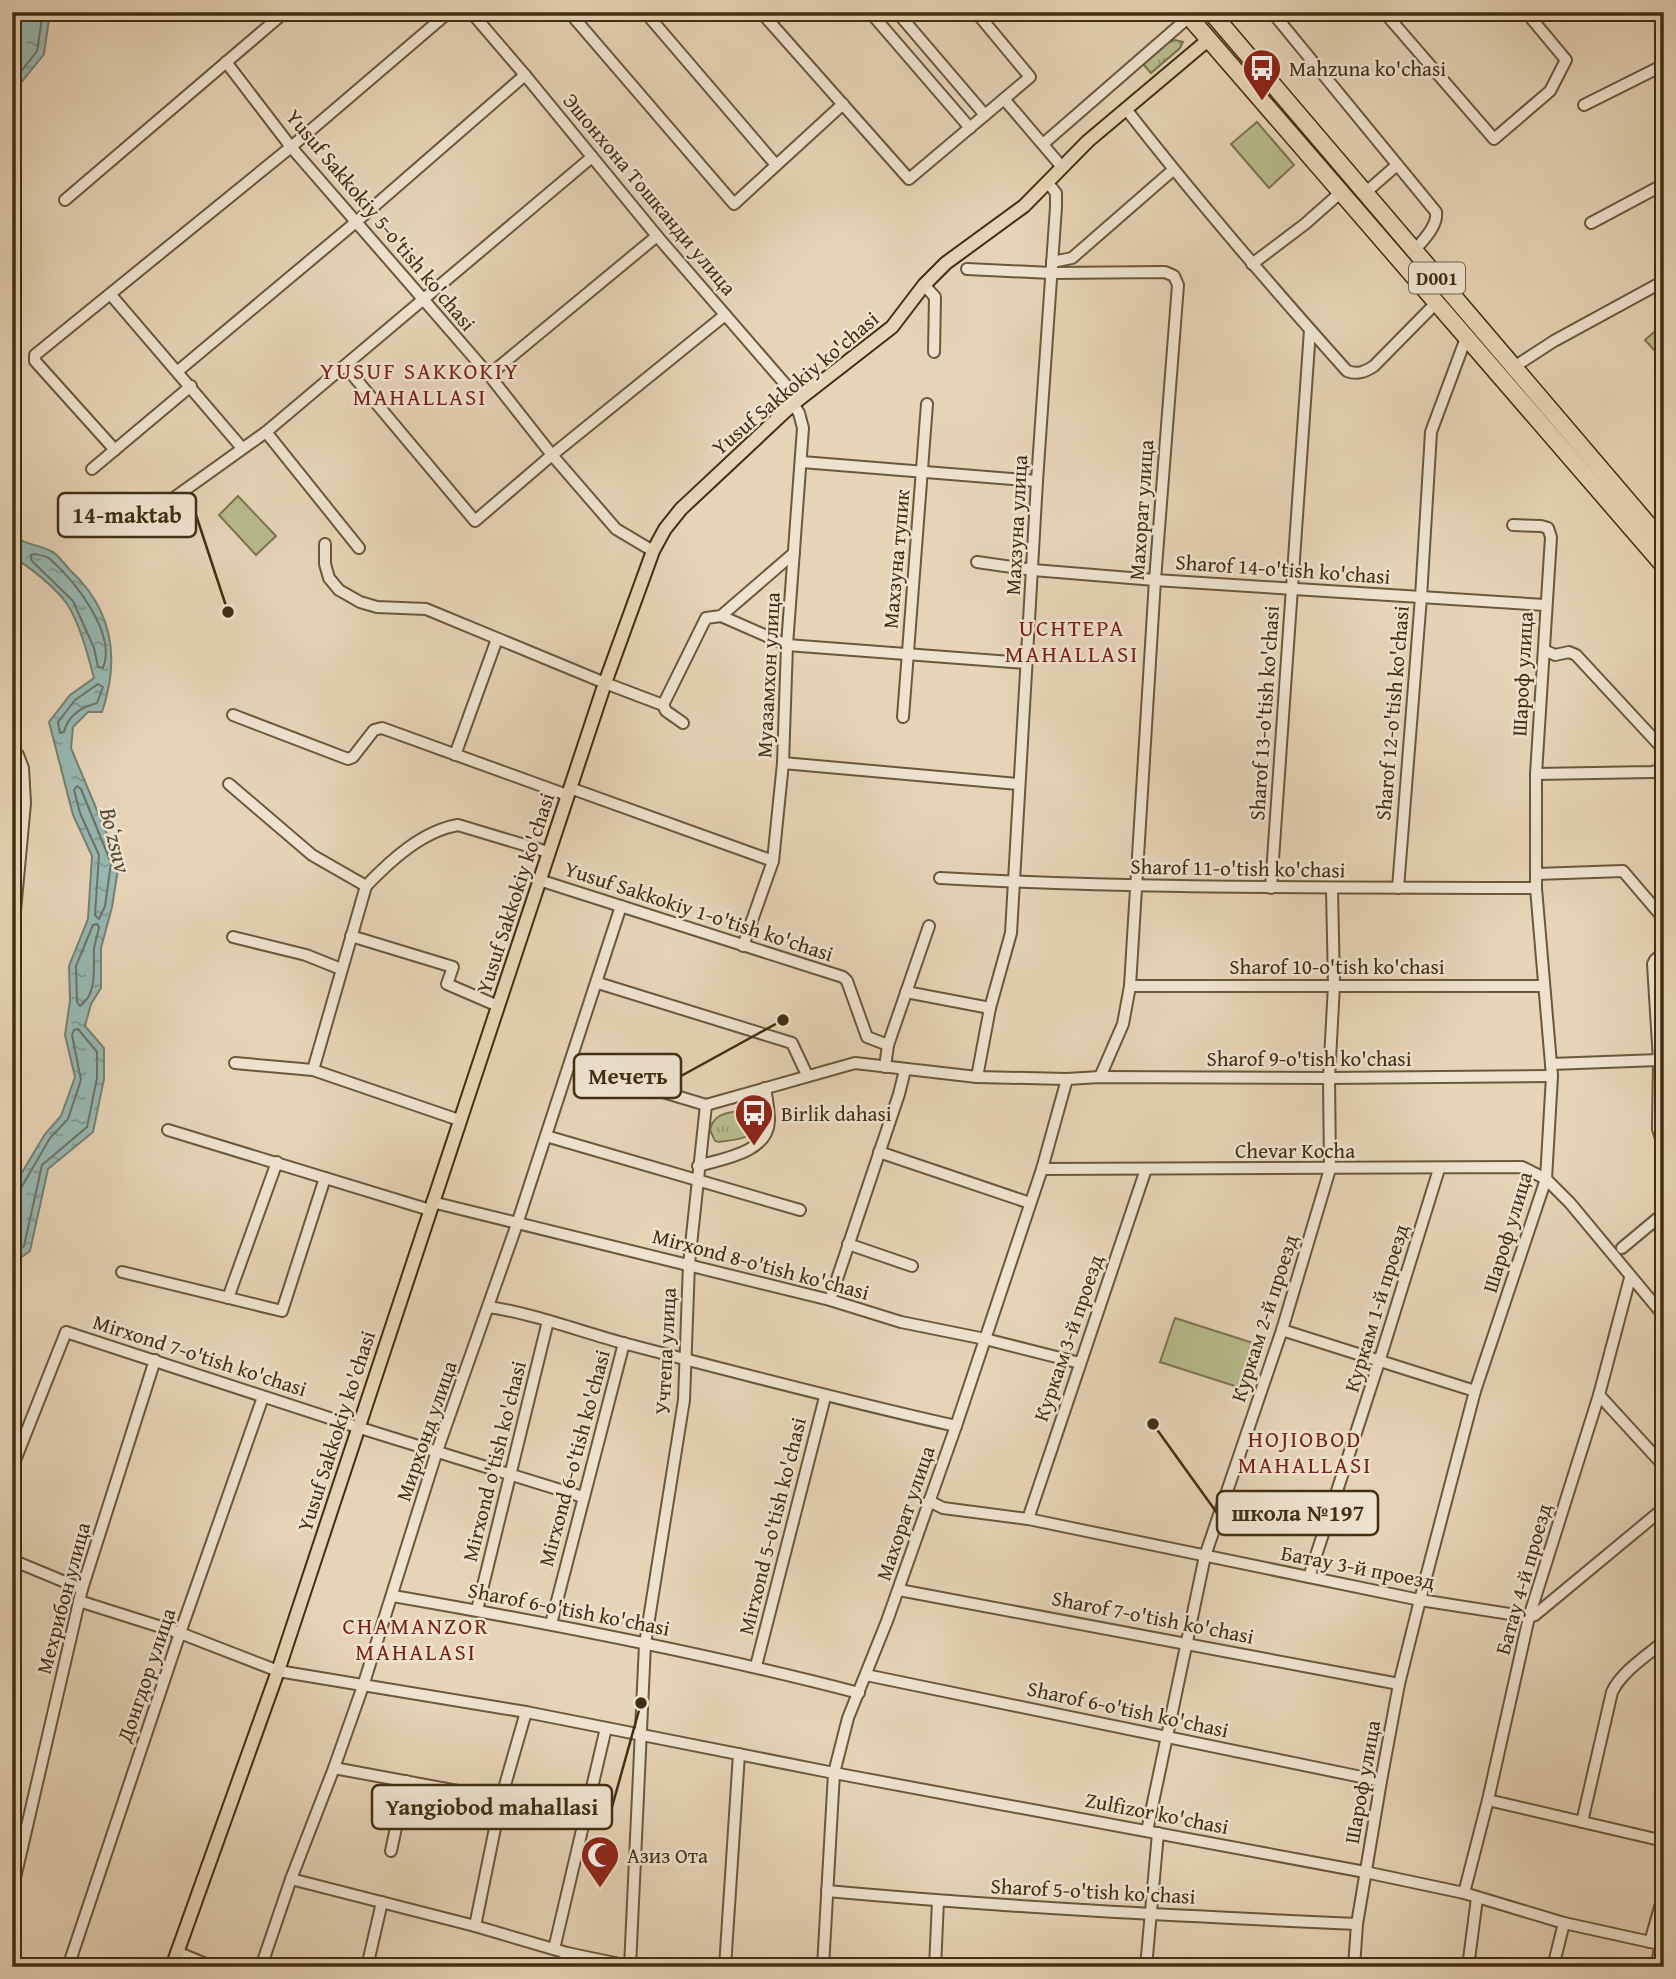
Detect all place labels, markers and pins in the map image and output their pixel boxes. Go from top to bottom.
bus stop icon: Mahzuna ko'chasi [1241,47,1283,102]
place label: Mahzuna ko'chasi [1289,53,1446,84]
callout: 14-maktab [58,493,196,537]
callout: Мечеть [574,1054,681,1098]
bus stop icon: Birlik dahasi [733,1092,775,1147]
place label: Birlik dahasi [781,1098,892,1129]
callout: школа №197 [1217,1491,1378,1535]
callout: Yangiobod mahallasi [372,1785,612,1829]
mosque icon: Азиз Ота [579,1834,621,1889]
place label: Азиз Ота [627,1840,708,1871]

